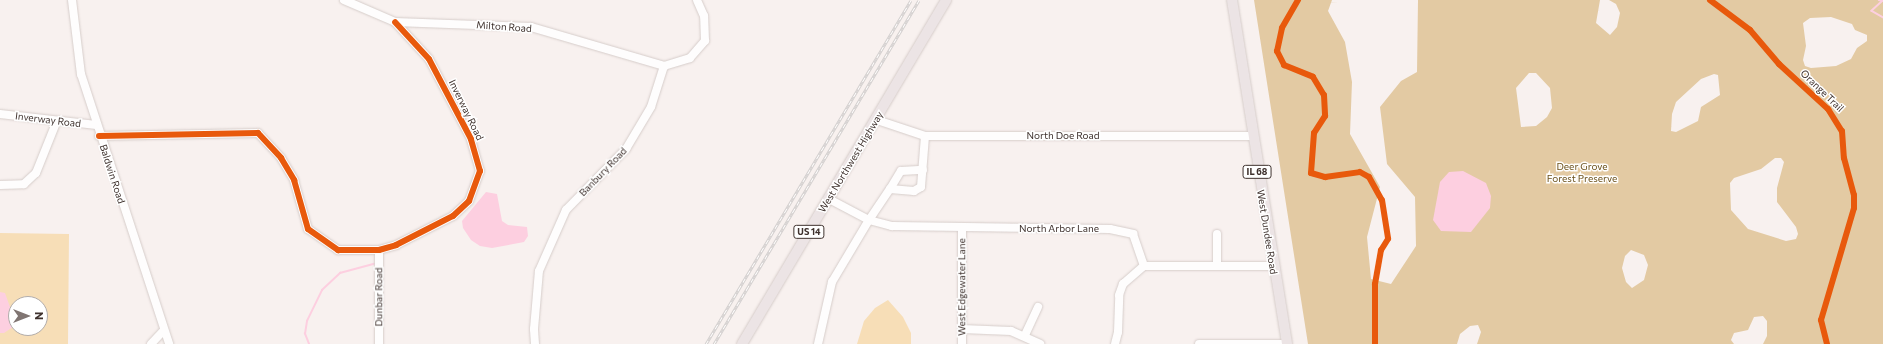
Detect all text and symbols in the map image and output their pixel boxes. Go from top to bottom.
street label: Milton Road [476,19,532,35]
street label: Orange Trail [1798,67,1846,115]
street label: Inverway Road [446,78,486,142]
street label: West Northwest Highway [816,109,886,215]
street label: Inverway Road [14,110,82,130]
street label: North Doe Road [1026,130,1100,142]
street label: Baldwin Road [97,143,127,205]
street label: Banbury Road [577,145,629,199]
park label: Deer Grove Forest Preserve [1547,160,1617,184]
road number: IL 68 [1242,165,1272,179]
street label: West Dundee Road [1254,189,1280,275]
street label: North Arbor Lane [1019,223,1099,235]
road number: US 14 [793,225,825,239]
street label: West Edgewater Lane [956,238,968,336]
street label: Dunbar Road [373,267,385,327]
north arrow [8,296,48,336]
text: N [33,312,46,320]

